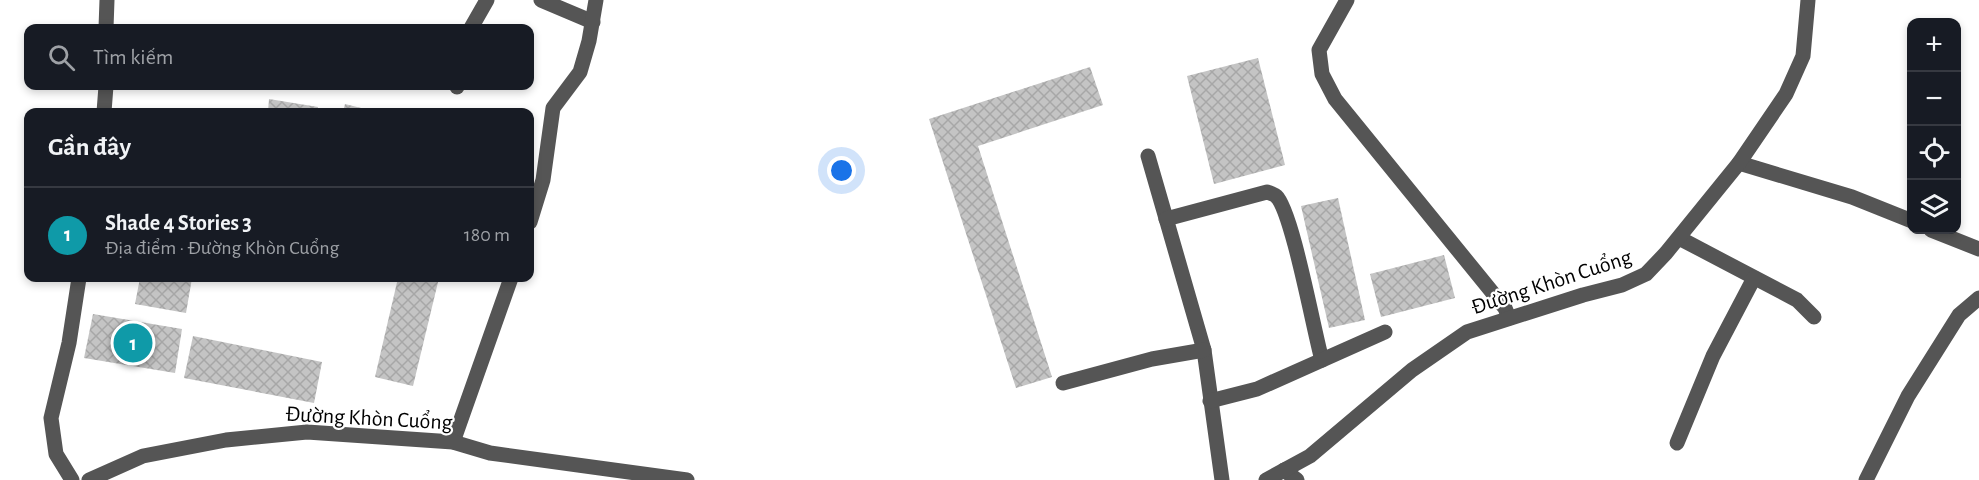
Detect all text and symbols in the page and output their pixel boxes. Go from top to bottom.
map controls [1907,18,1961,234]
button: + [1907,18,1961,72]
search box [24,24,534,90]
icon: search [45,41,78,74]
text: Tìm kiếm [93,46,173,68]
button: − [1907,72,1961,126]
button: locate [1907,126,1961,180]
text: Gần đây [48,134,131,160]
your location [827,156,856,185]
button: layers [1907,180,1961,234]
text: Shade 4 Stories 3 [105,212,252,234]
text: 1 [64,225,71,245]
text: 180 m [464,225,510,245]
text: Địa điểm · Đường Khòn Cuổng [105,238,339,258]
street label: Đường Khòn Cuổng [1468,246,1634,318]
pin: 1 [114,320,152,366]
street label: Đường Khòn Cuổng [285,403,453,433]

